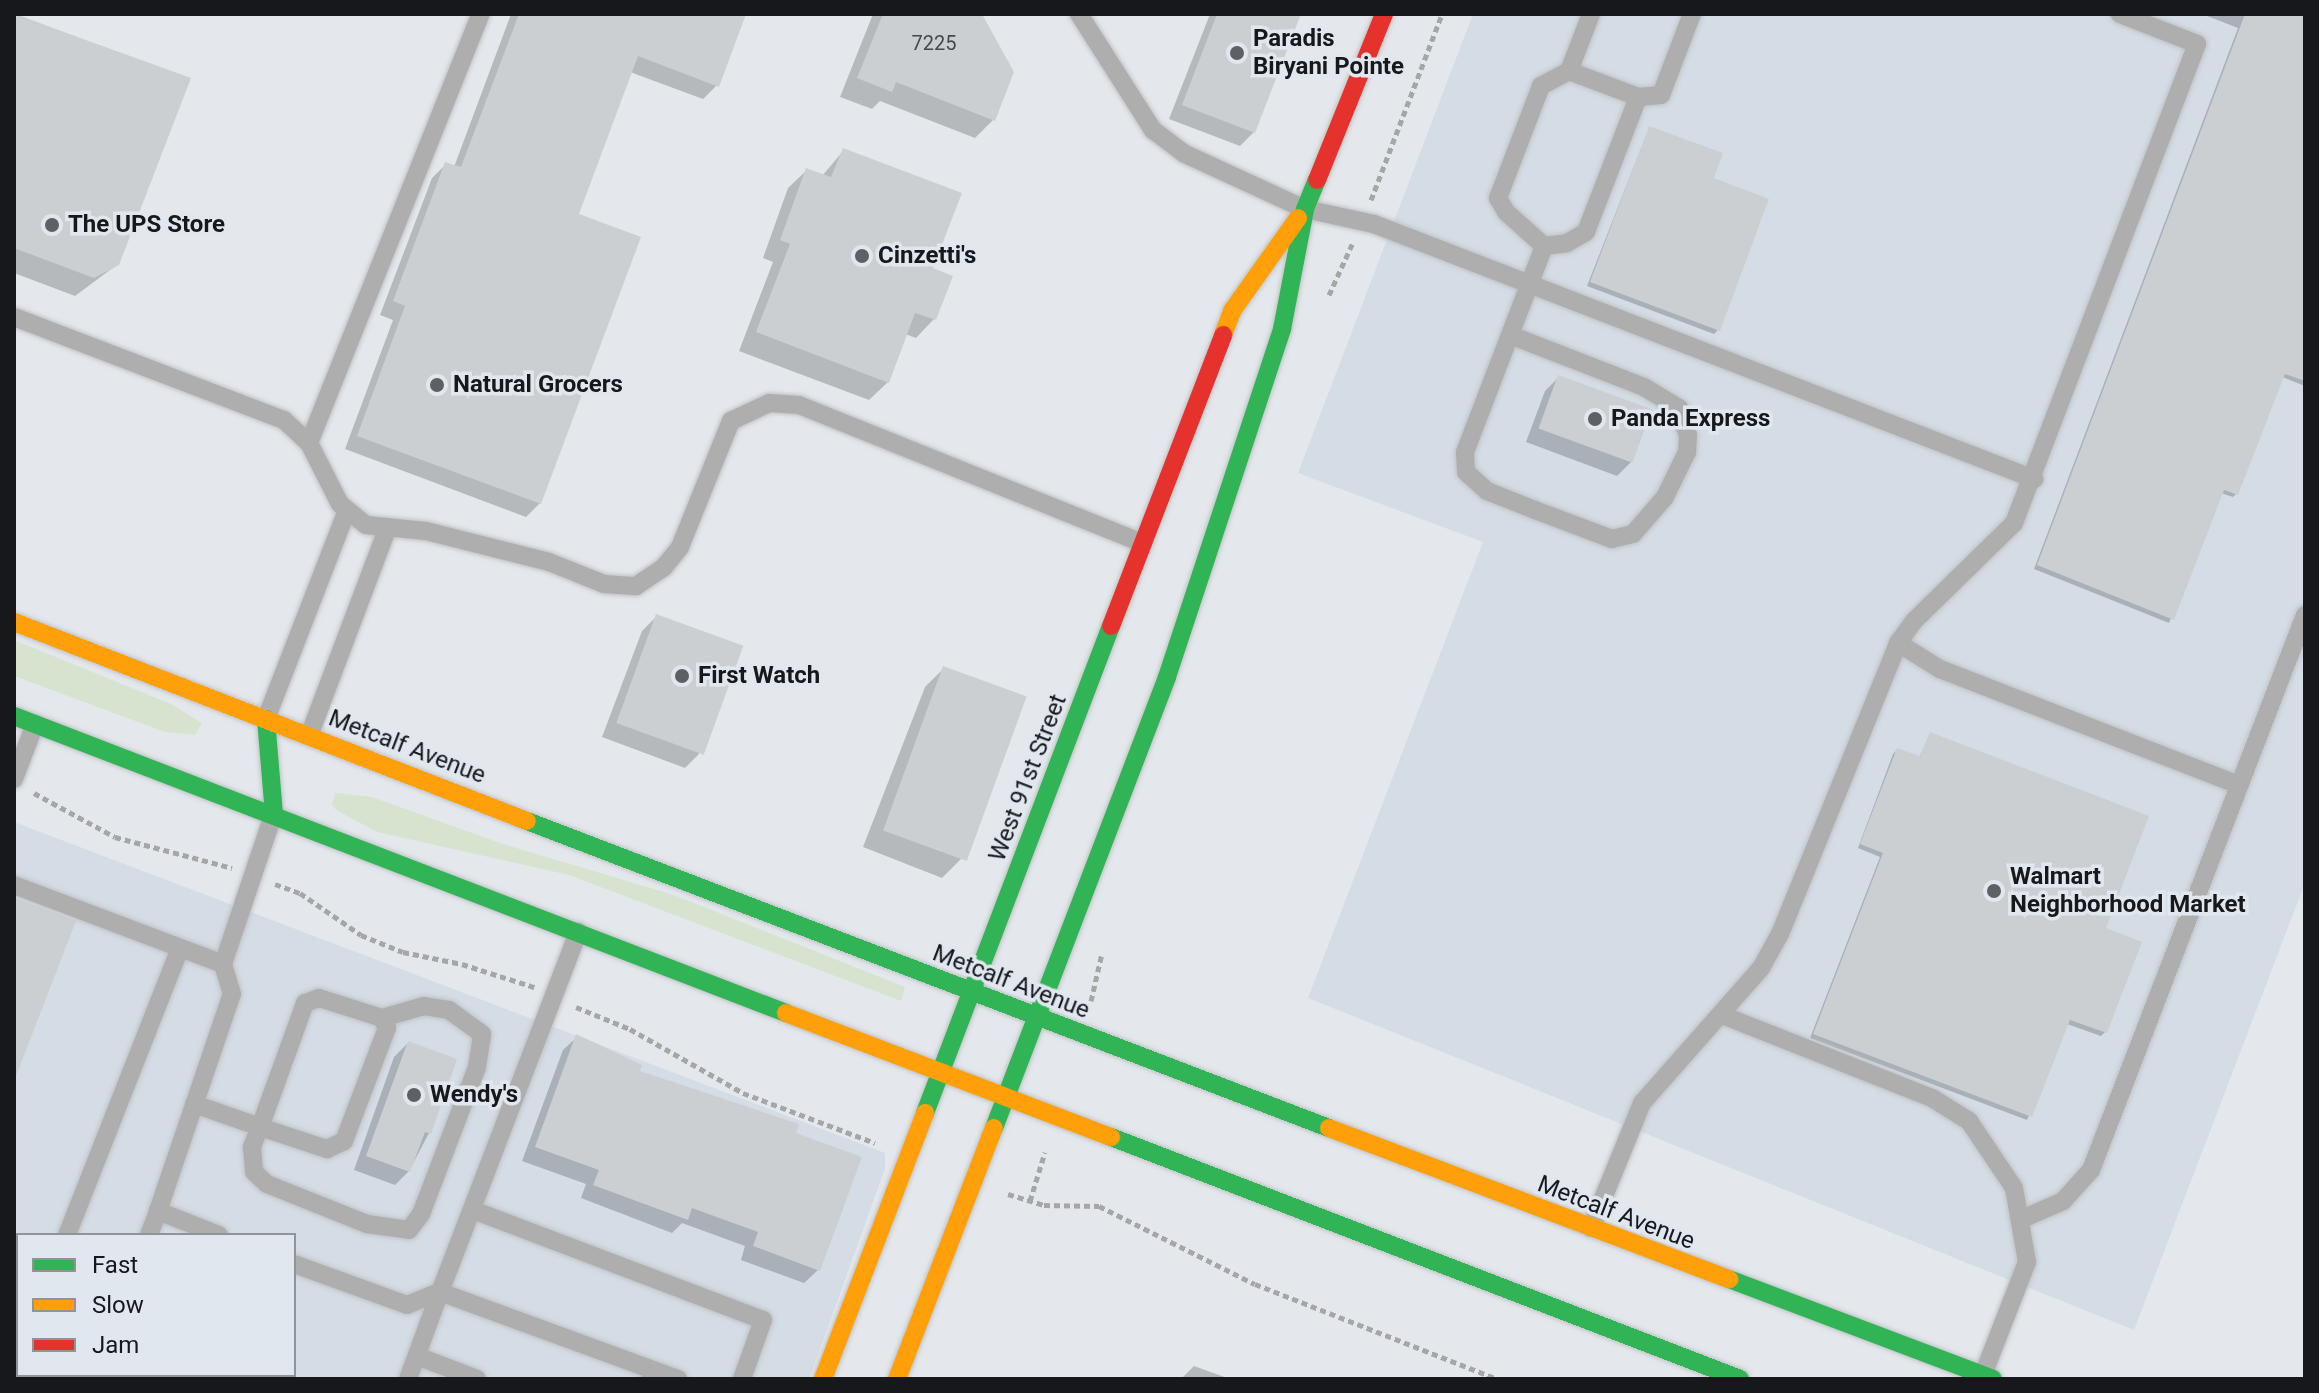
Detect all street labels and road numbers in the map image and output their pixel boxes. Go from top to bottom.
street label: West 91st Street [983,691,1073,865]
street label: Metcalf Avenue [324,704,490,790]
street label: Metcalf Avenue [928,939,1094,1025]
street label: Metcalf Avenue [1533,1170,1699,1256]

